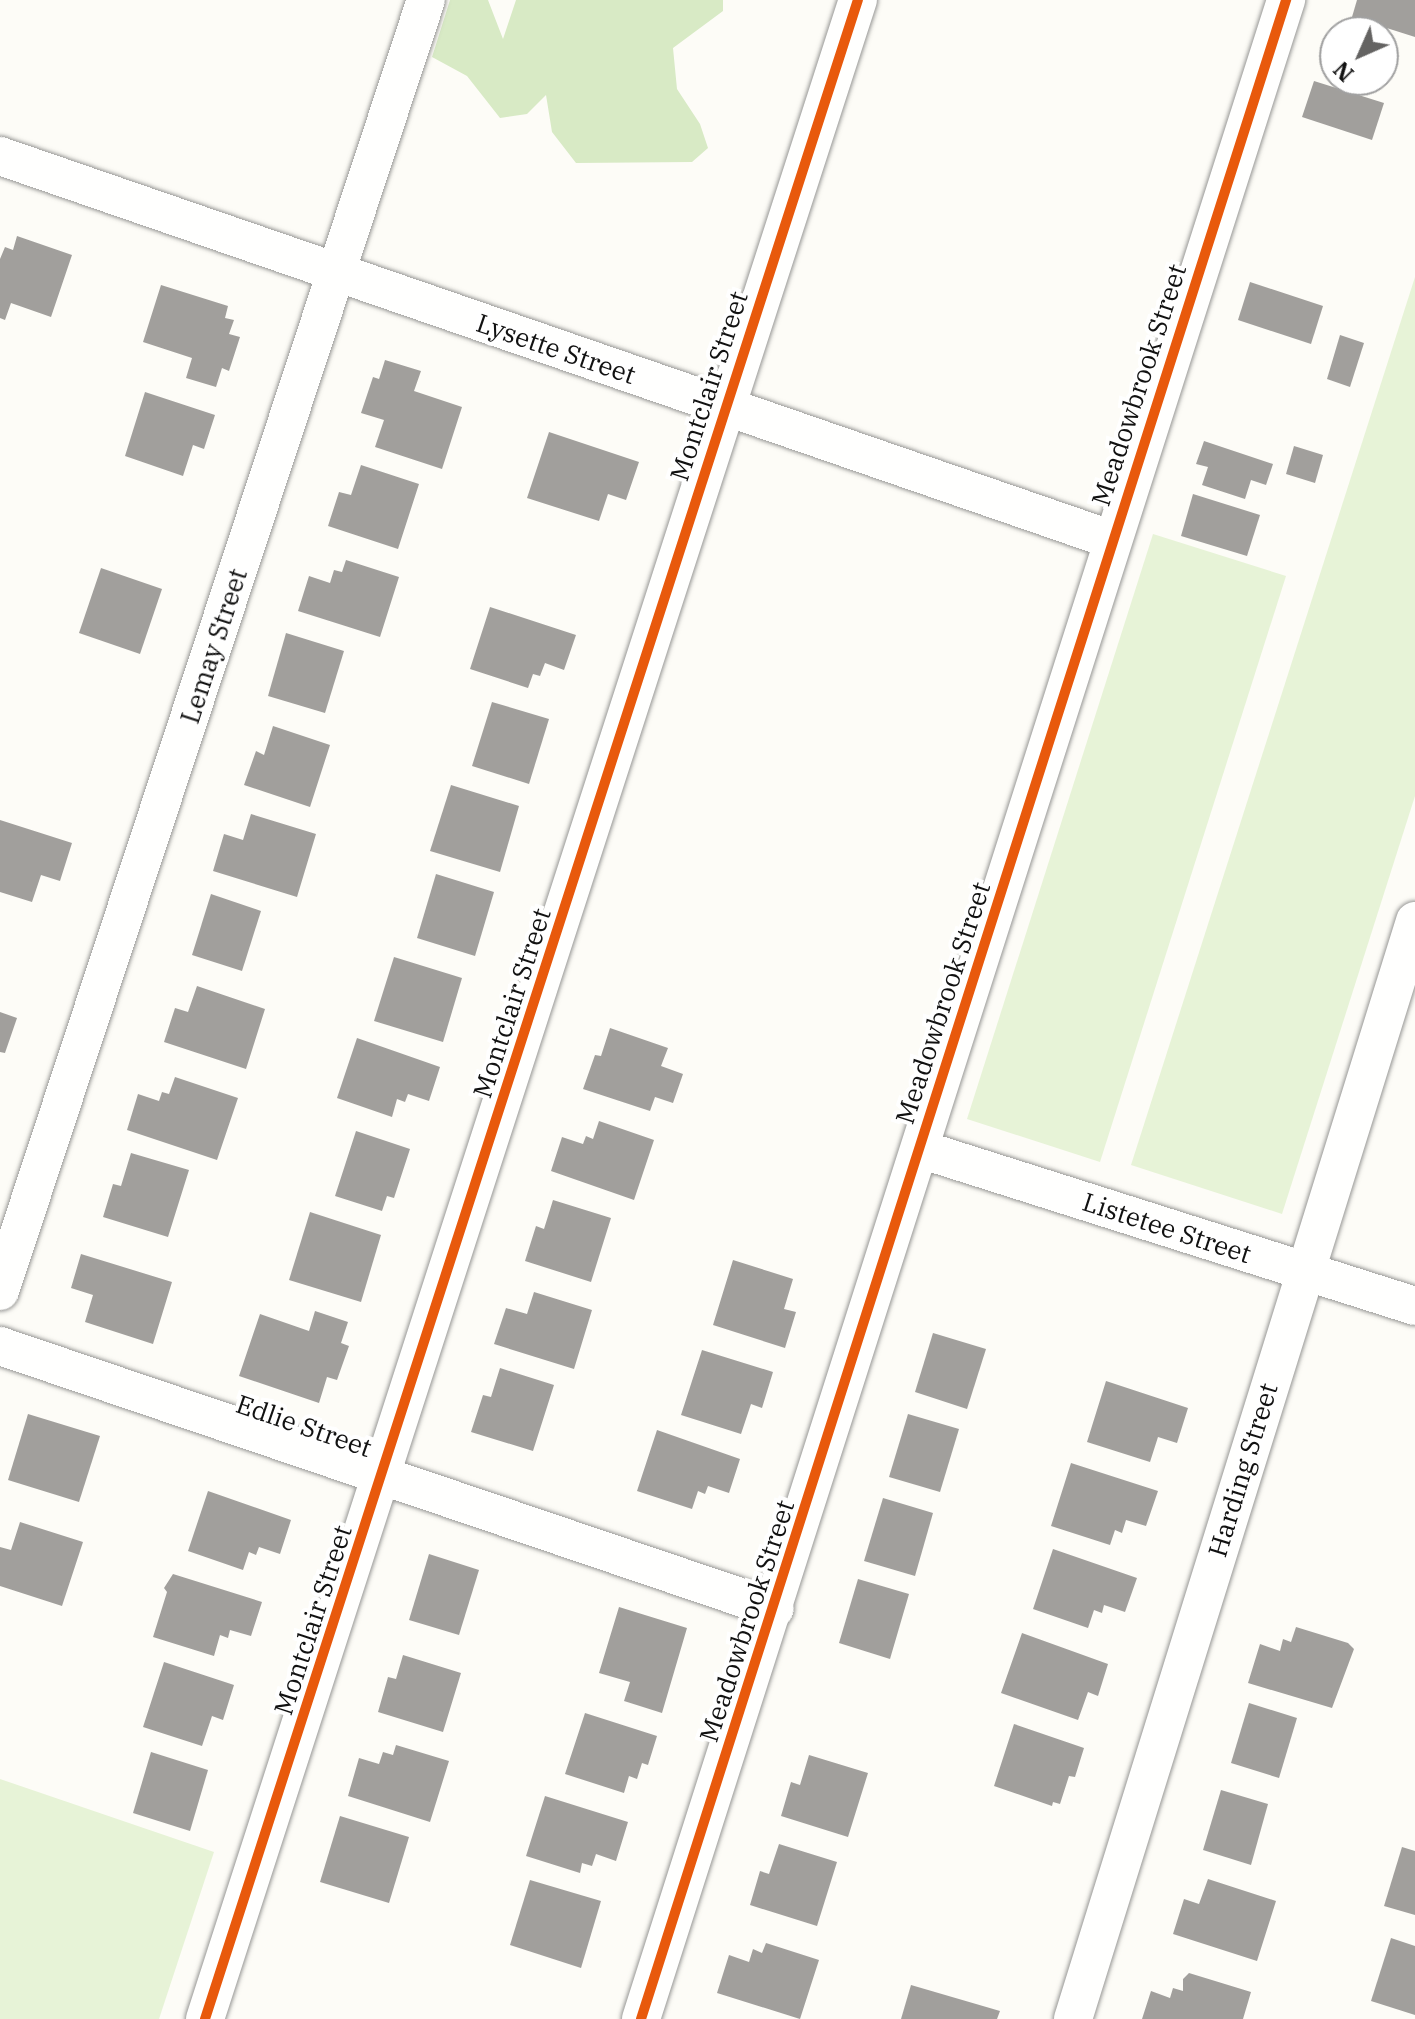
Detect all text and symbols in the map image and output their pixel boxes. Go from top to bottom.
north arrow [1319,16,1399,96]
text: N [1327,56,1359,88]
street label: Meadowbrook Street [1085,260,1193,510]
street label: Montclair Street [664,287,754,485]
street label: Lysette Street [472,307,640,391]
street label: Lemay Street [174,565,254,727]
street label: Meadowbrook Street [889,878,997,1128]
street label: Montclair Street [467,904,557,1102]
street label: Listetee Street [1079,1186,1255,1270]
street label: Harding Street [1202,1379,1284,1561]
street label: Edlie Street [232,1388,376,1464]
street label: Meadowbrook Street [693,1496,801,1746]
street label: Montclair Street [268,1521,358,1719]

